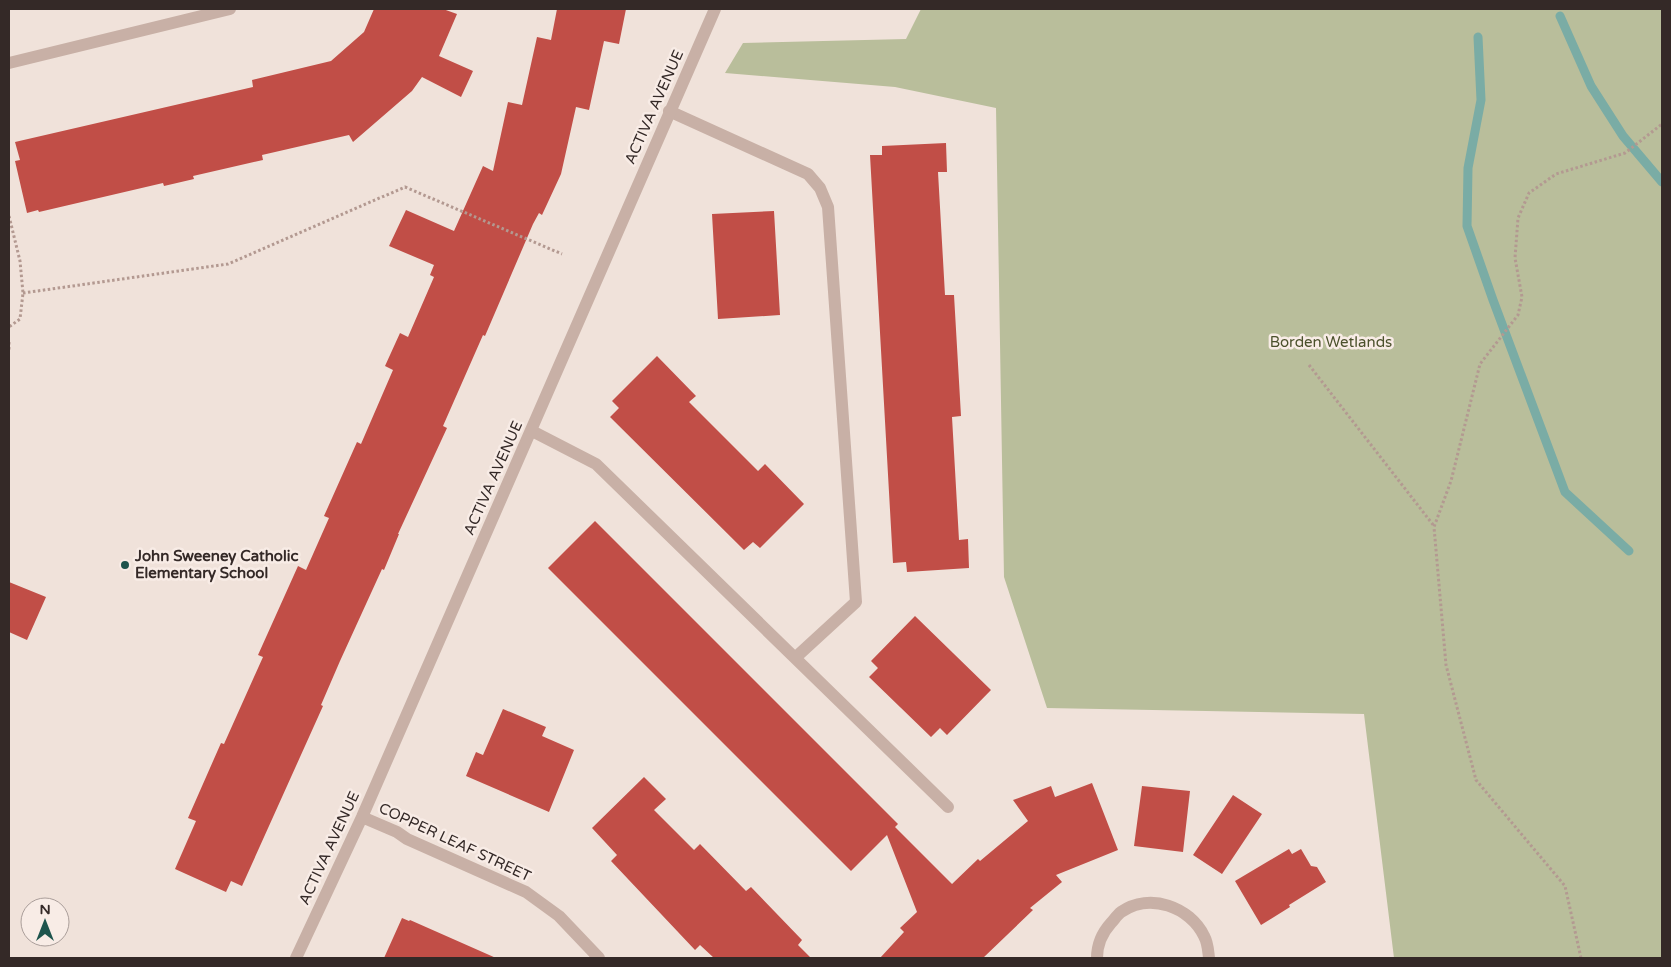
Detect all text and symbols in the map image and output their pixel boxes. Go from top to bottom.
street label: ACTIVA AVENUE [621,47,687,167]
park label: Borden Wetlands [1270,333,1392,351]
street label: ACTIVA AVENUE [460,418,526,538]
place label: John Sweeney Catholic Elementary School [134,547,298,583]
marker: John Sweeney Catholic Elementary School [119,559,131,571]
street label: ACTIVA AVENUE [295,788,363,908]
street label: COPPER LEAF STREET [376,799,534,885]
north arrow [20,897,70,947]
text: N [39,901,51,918]

